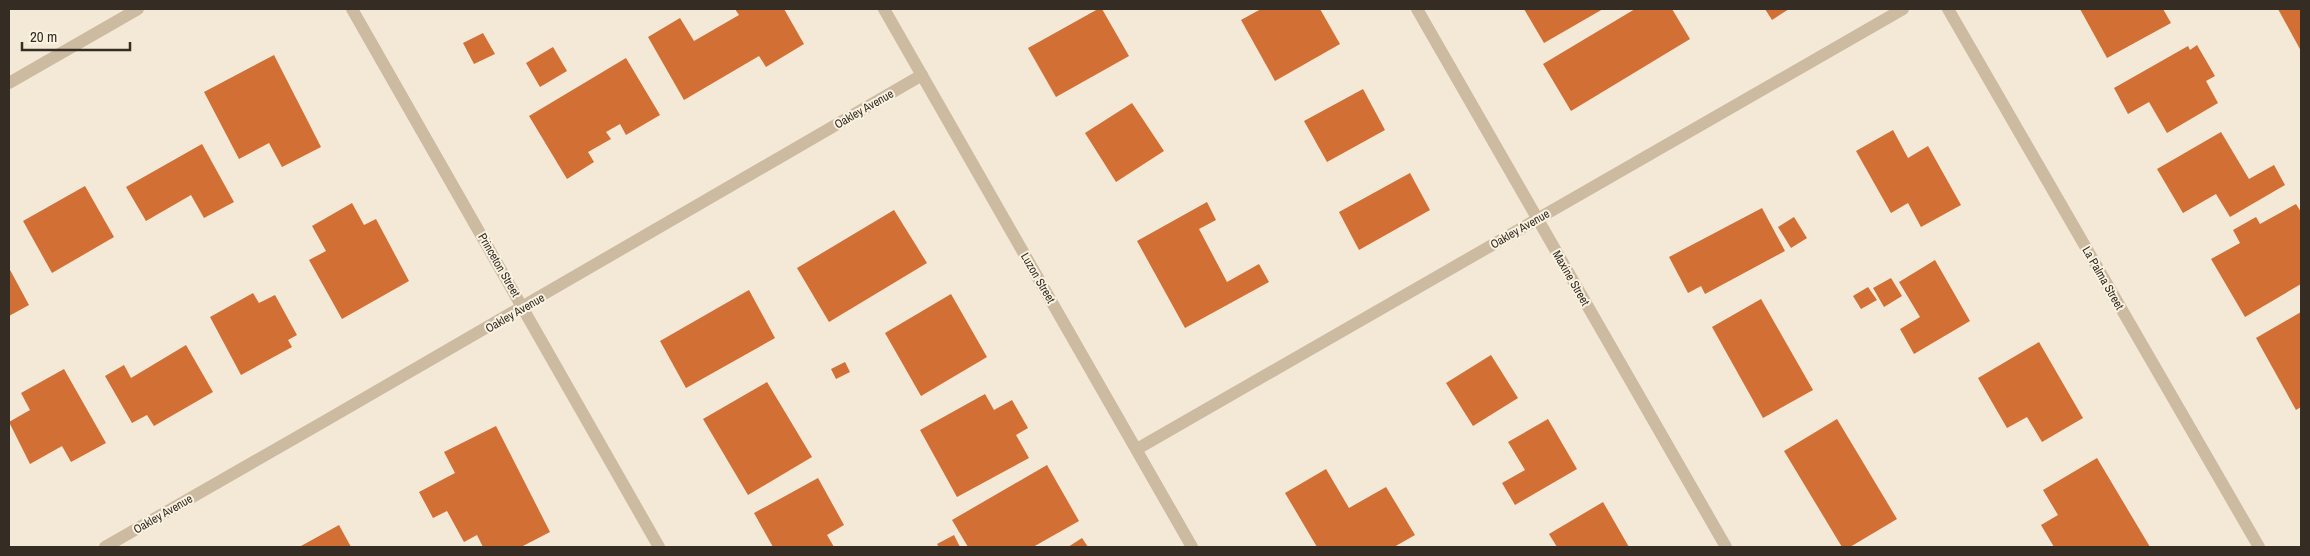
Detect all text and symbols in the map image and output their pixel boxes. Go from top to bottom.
scale bar [22,20,130,52]
text: 20 m [30,26,57,47]
street label: Oakley Avenue [831,86,897,132]
street label: Oakley Avenue [1487,206,1553,252]
street label: Princeton Street [474,230,524,300]
street label: La Palma Street [2078,243,2128,313]
street label: Maxine Street [1549,247,1593,309]
street label: Luzon Street [1017,250,1059,306]
street label: Oakley Avenue [482,290,548,336]
street label: Oakley Avenue [130,491,196,537]

